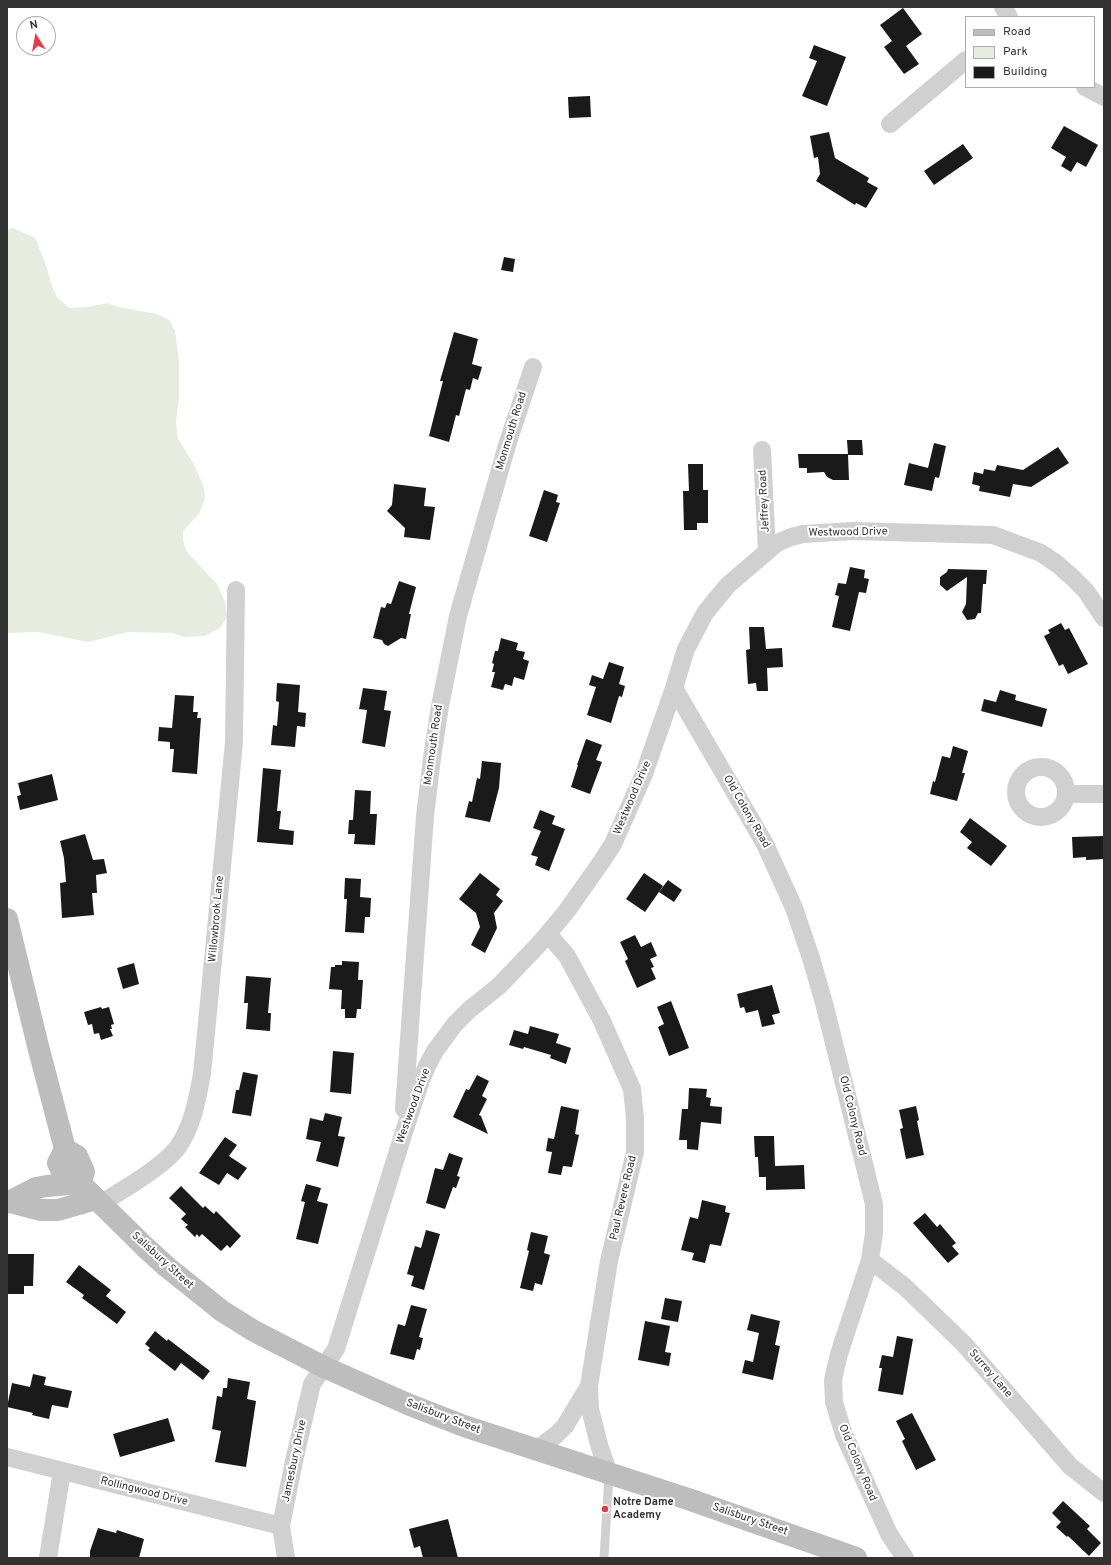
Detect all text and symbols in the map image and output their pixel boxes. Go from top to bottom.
north arrow [16,16,56,56]
legend [965,16,1095,88]
text: N [29,18,39,33]
text: Road [1003,24,1031,40]
text: Park [1003,44,1028,60]
text: Building [1003,64,1047,80]
street label: Monmouth Road [494,390,530,472]
street label: Jeffrey Road [757,469,773,533]
street label: Westwood Drive [808,526,888,540]
street label: Monmouth Road [422,704,446,786]
street label: Westwood Drive [611,759,655,837]
street label: Old Colony Road [720,773,772,851]
street label: Willowbrook Lane [207,875,227,963]
street label: Westwood Drive [394,1067,434,1145]
street label: Old Colony Road [836,1075,868,1157]
street label: Paul Revere Road [608,1154,640,1242]
street label: Salisbury Street [128,1230,196,1292]
street label: Surrey Lane [965,1347,1015,1401]
street label: Salisbury Street [404,1397,482,1437]
street label: Jamesbury Drive [280,1419,310,1503]
street label: Old Colony Road [835,1423,879,1503]
street label: Rollingwood Drive [99,1475,189,1509]
place label: Notre Dame Academy [613,1496,674,1522]
street label: Salisbury Street [711,1501,789,1539]
marker: Notre Dame Academy [600,1504,610,1514]

